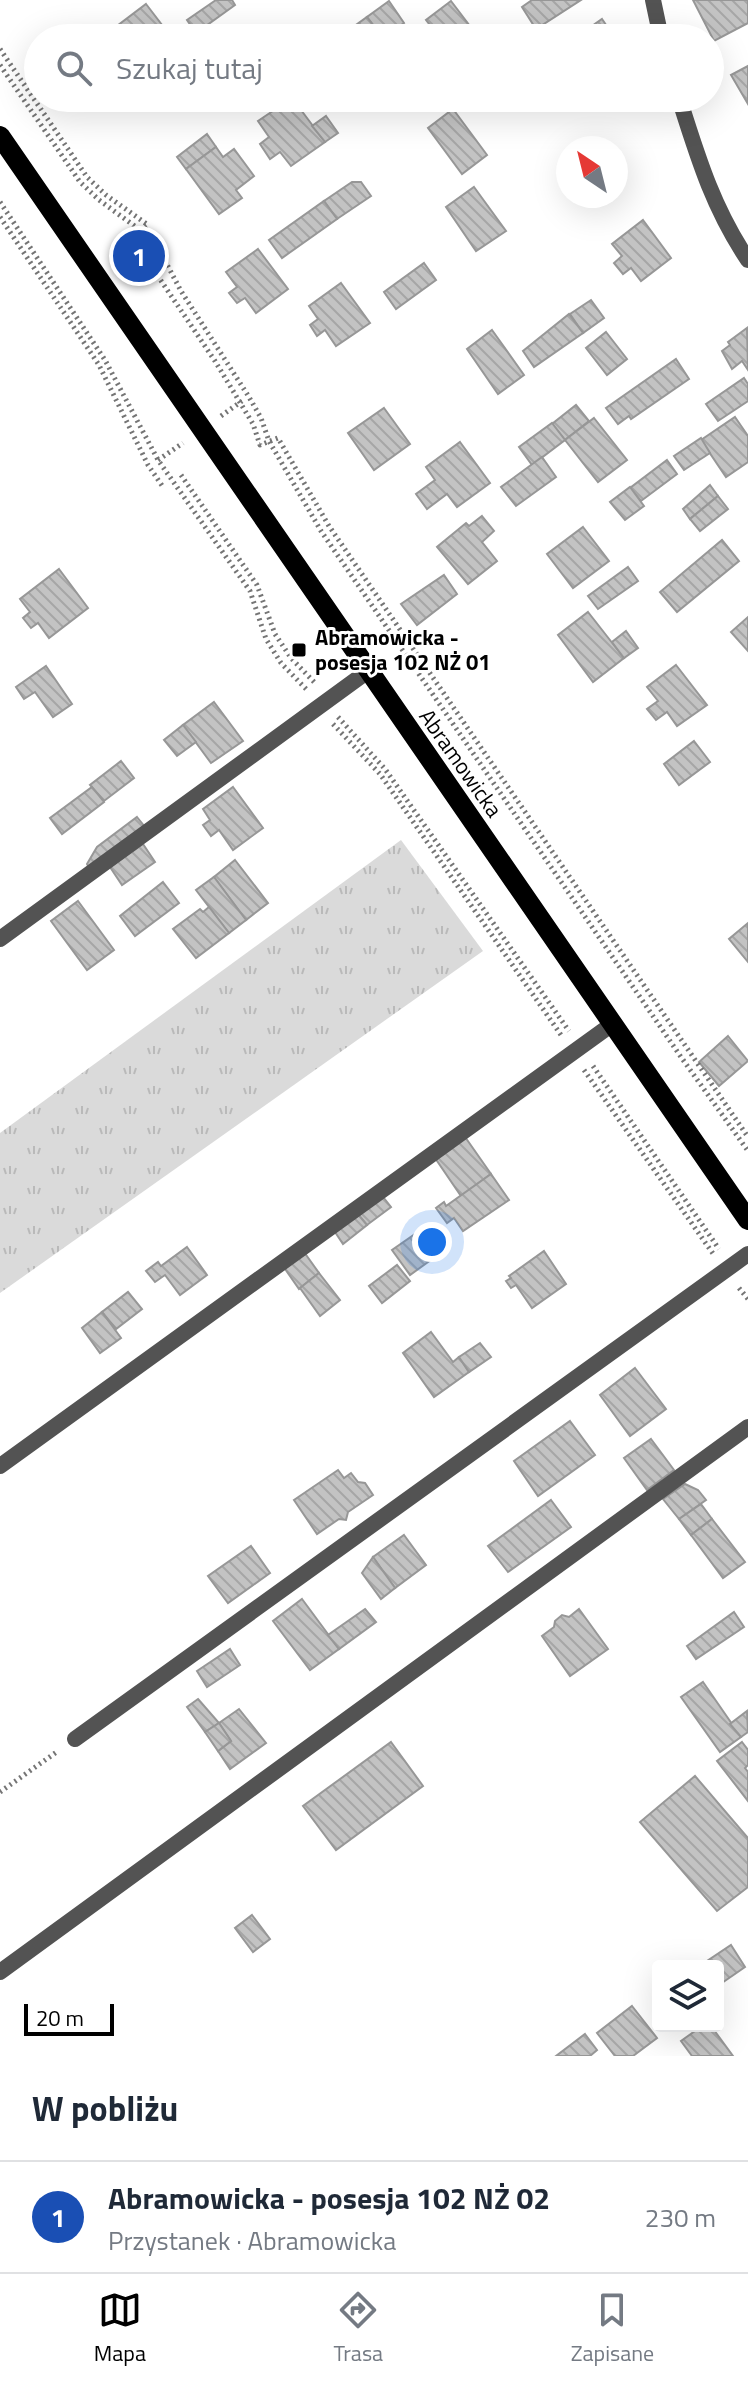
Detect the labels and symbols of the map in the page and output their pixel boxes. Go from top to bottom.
north arrow [556,136,628,208]
pin: 1 [113,226,165,286]
place label: Abramowicka - posesja 102 NŻ 01 [315,620,491,679]
marker: Abramowicka - posesja 102 NŻ 01 [290,641,308,659]
street label: Abramowicka [411,702,511,824]
your location [412,1222,452,1262]
scale bar [24,2000,114,2036]

